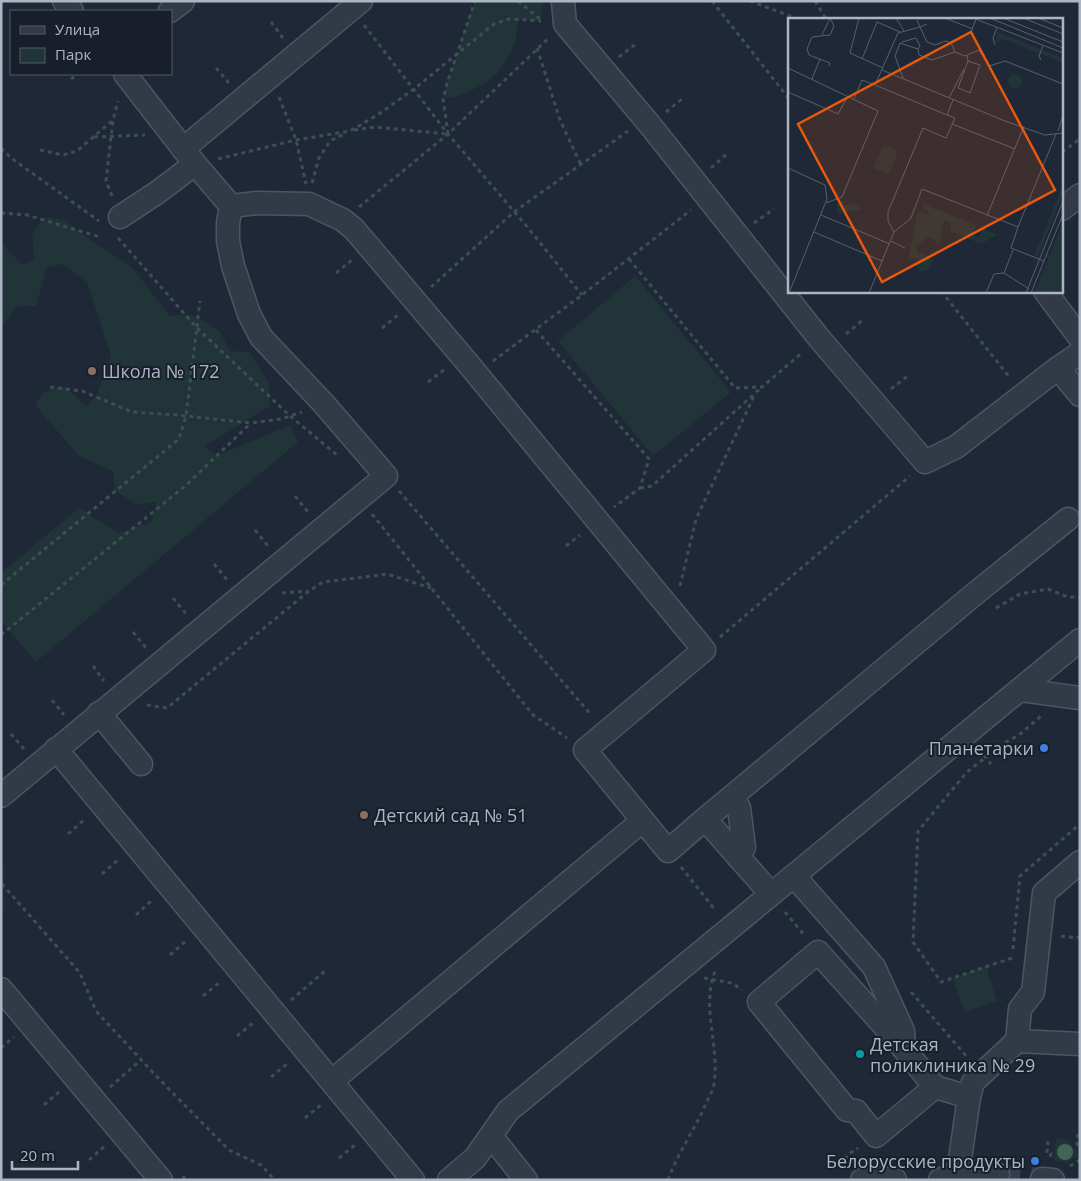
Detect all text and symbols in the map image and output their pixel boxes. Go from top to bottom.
legend [10,10,172,75]
inset map [788,18,1064,292]
text: Улица [55,19,100,39]
text: Парк [55,44,91,64]
place label: Школа № 172 [102,359,220,383]
marker: Школа № 172 [86,365,98,377]
place label: Планетарки [929,736,1034,760]
marker: Планетарки [1038,742,1050,754]
place label: Детский сад № 51 [374,803,528,827]
marker: Детский сад № 51 [358,809,370,821]
place label: Детская поликлиника № 29 [870,1032,1035,1077]
marker: Детская поликлиника № 29 [854,1048,866,1060]
scale bar [12,1138,79,1170]
text: 20 m [20,1145,55,1165]
place label: Белорусские продукты [826,1149,1025,1173]
marker: Белорусские продукты [1029,1155,1041,1167]

